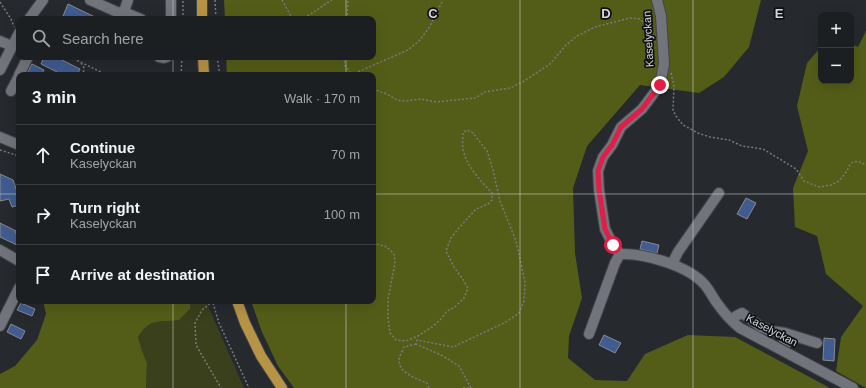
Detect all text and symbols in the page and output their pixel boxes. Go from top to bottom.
text: C [428,6,438,21]
text: D [601,6,611,21]
text: E [775,6,784,21]
street label: Kaselyckan [641,11,655,67]
map controls [818,12,854,84]
button: + [818,12,854,48]
search box [16,16,376,60]
icon: search [30,27,52,49]
text: Search here [62,30,144,47]
button: − [818,48,854,84]
route end [651,76,669,94]
text: 3 min [32,88,76,107]
text: Walk · 170 m [284,91,360,106]
text: Continue [70,139,135,156]
icon: ahead [32,144,54,166]
text: 70 m [331,147,360,162]
text: Kaselyckan [70,156,136,171]
text: Turn right [70,199,140,216]
icon: right [32,204,54,226]
text: 100 m [324,207,360,222]
text: Kaselyckan [70,216,136,231]
route start [604,236,622,254]
icon: arrive [32,264,54,286]
text: Arrive at destination [70,266,215,283]
street label: Kaselyckan [744,311,800,349]

